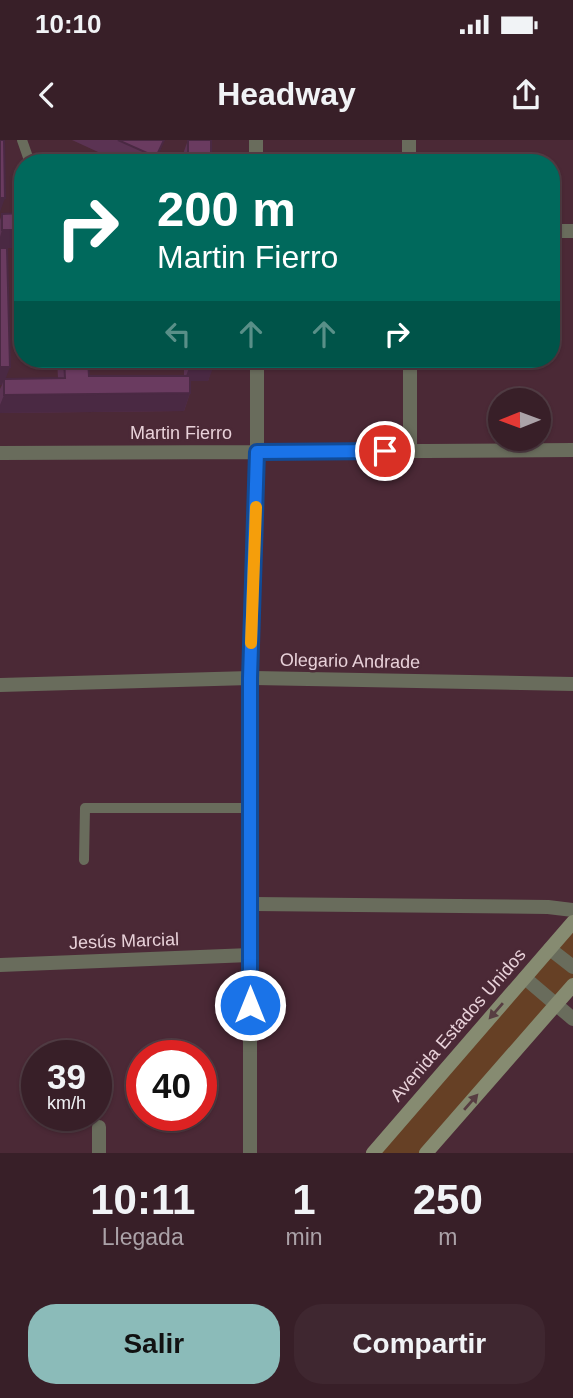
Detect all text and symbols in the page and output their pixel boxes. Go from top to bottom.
text: 10:10 [35,9,102,39]
icon: back [28,76,66,114]
text: Headway [217,76,356,112]
icon: share [507,76,545,114]
icon: right [42,182,133,273]
text: 200 m [157,182,296,236]
text: Martin Fierro [157,239,338,275]
icon: left [159,315,197,353]
icon: ahead [232,315,270,353]
icon: ahead [305,315,343,353]
icon: right [378,315,416,353]
north arrow [488,388,551,452]
map controls [488,388,551,451]
pin [355,421,415,481]
street label: Martin Fierro [130,423,232,443]
icon: arrive [366,432,404,470]
street label: Olegario Andrade [280,650,420,672]
street label: Jesús Marcial [69,929,179,953]
street label: Avenida Estados Unidos [386,945,530,1105]
position arrow [213,968,287,1042]
one-way arrow [489,1002,504,1019]
speed limit sign: 40 [126,1040,217,1131]
text: 39 [47,1057,86,1096]
text: km/h [47,1093,86,1113]
one-way arrow [463,1093,478,1110]
text: 10:11 [90,1176,195,1223]
text: 1 [292,1176,316,1223]
text: 250 [413,1176,483,1223]
text: Llegada [102,1224,184,1250]
text: min [285,1224,323,1250]
text: m [438,1224,457,1250]
button: Salir [28,1304,280,1384]
button: Compartir [294,1304,545,1384]

